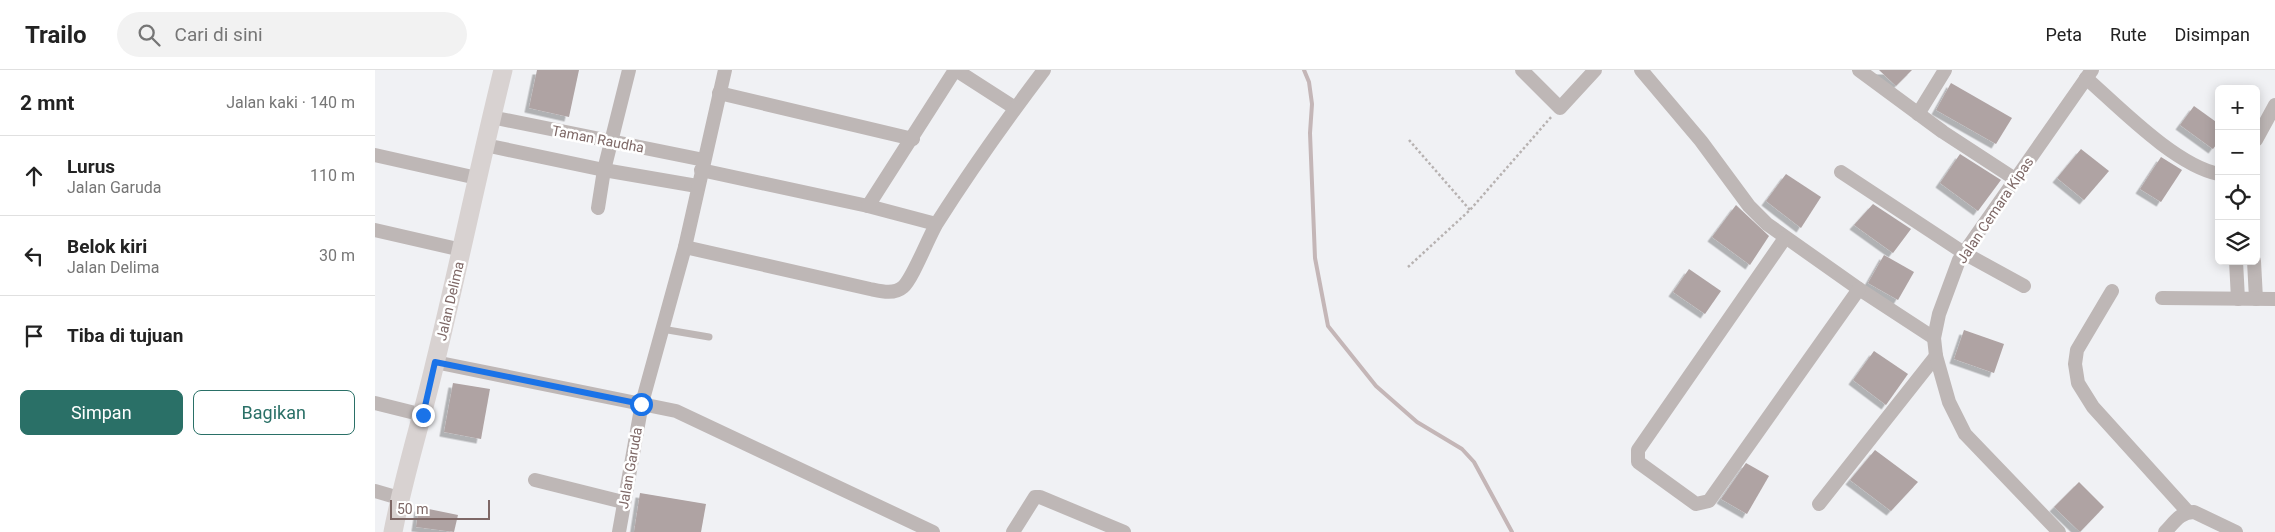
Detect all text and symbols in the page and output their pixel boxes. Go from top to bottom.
search box [117,12,467,57]
text: Trailo [25,21,87,49]
icon: search [135,21,163,49]
text: Cari di sini [175,23,263,46]
text: Peta [2046,24,2082,45]
text: Rute [2110,24,2147,45]
text: Disimpan [2175,24,2250,45]
map controls [2215,85,2260,265]
button: + [2215,85,2260,130]
text: 2 mnt [20,91,74,115]
text: Jalan kaki · 140 m [226,93,355,112]
street label: Taman Raudha [551,122,645,156]
button: − [2215,130,2260,175]
street label: Jalan Cemara Kipas [1954,154,2036,266]
text: Lurus [67,155,115,178]
icon: ahead [20,162,48,190]
text: 110 m [310,166,355,185]
button: locate [2215,175,2260,220]
text: Jalan Garuda [67,178,162,197]
button: layers [2215,220,2260,265]
text: Belok kiri [67,235,147,258]
icon: left [20,242,48,270]
text: 30 m [319,246,355,265]
text: Jalan Delima [67,258,159,277]
street label: Jalan Delima [433,260,467,342]
icon: arrive [20,322,48,350]
text: Tiba di tujuan [67,324,183,347]
button: Simpan [20,390,183,435]
button: Bagikan [193,390,355,435]
route start [630,393,653,416]
route end [412,404,435,427]
street label: Jalan Garuda [615,426,645,510]
scale bar [390,497,490,520]
text: 50 m [397,501,429,517]

